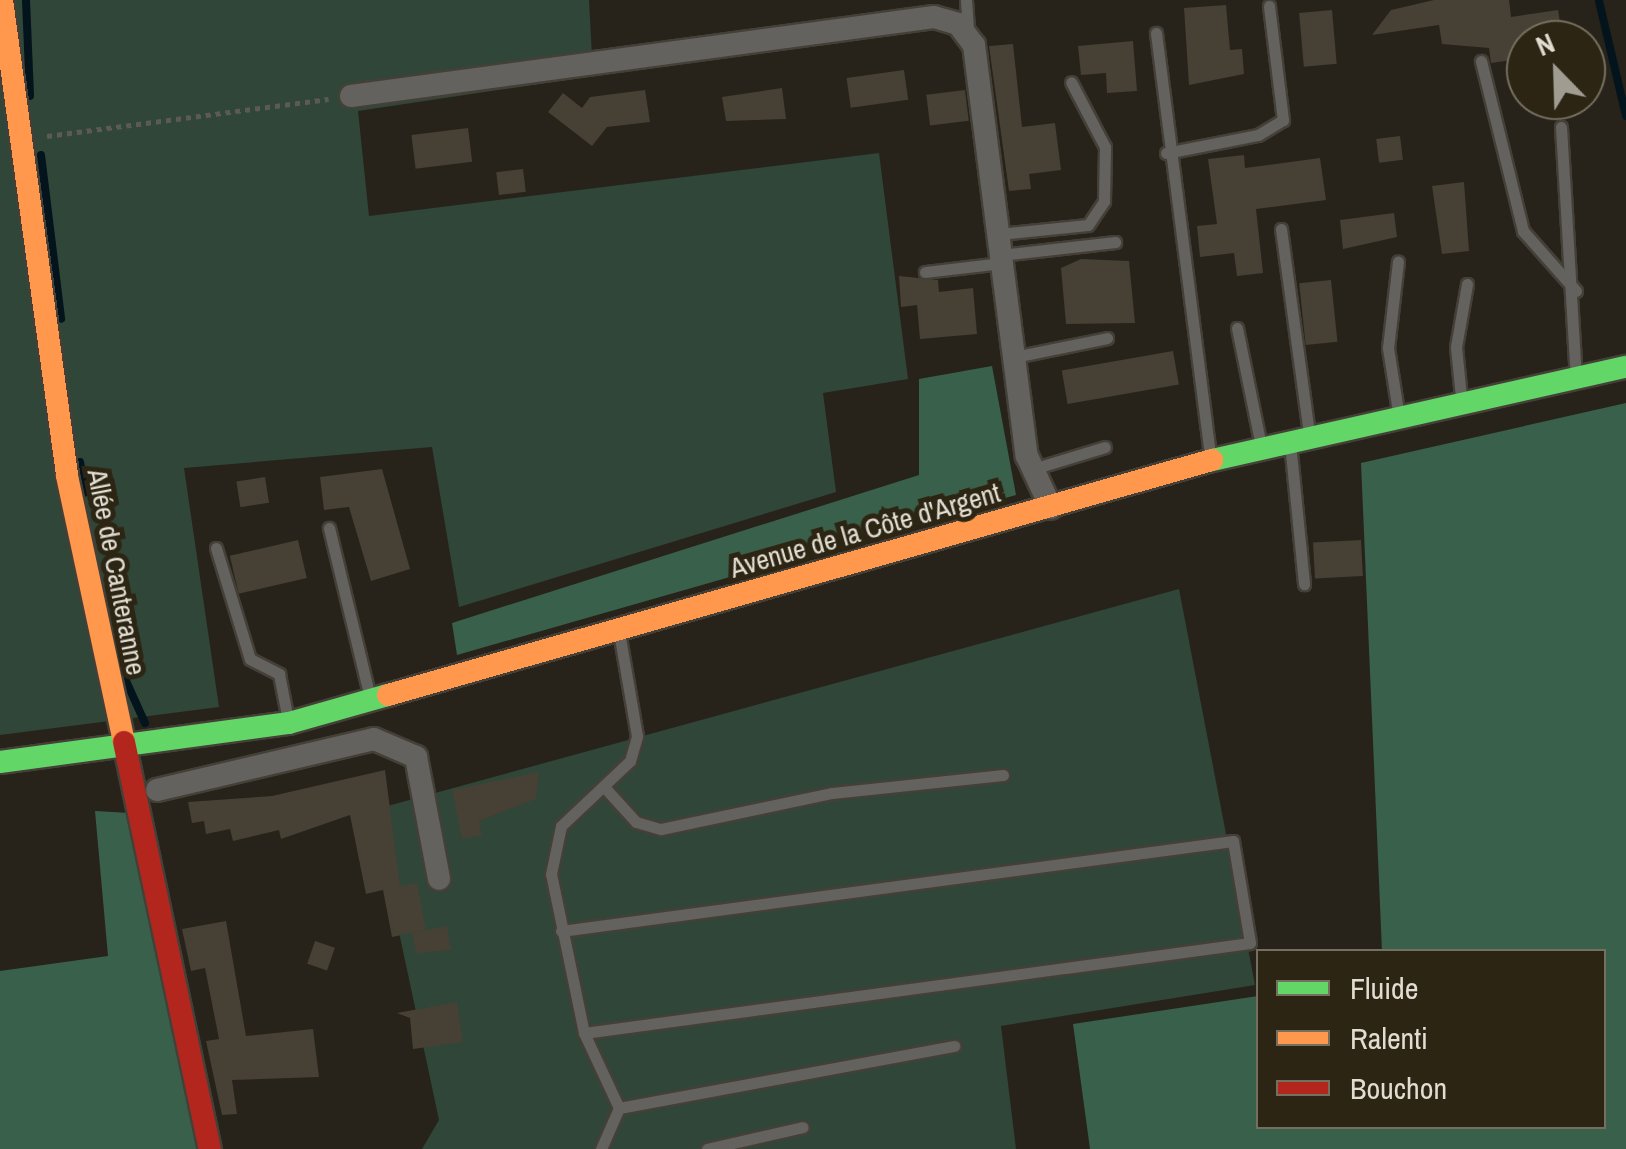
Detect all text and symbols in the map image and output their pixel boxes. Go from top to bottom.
north arrow [1506,20,1606,120]
text: N [1530,24,1560,65]
street label: Allée de Canteranne [81,466,153,678]
street label: Avenue de la Côte d'Argent [726,475,1004,585]
legend [1256,949,1606,1129]
text: Fluide [1350,968,1418,1008]
text: Ralenti [1350,1018,1428,1058]
text: Bouchon [1350,1068,1447,1108]

